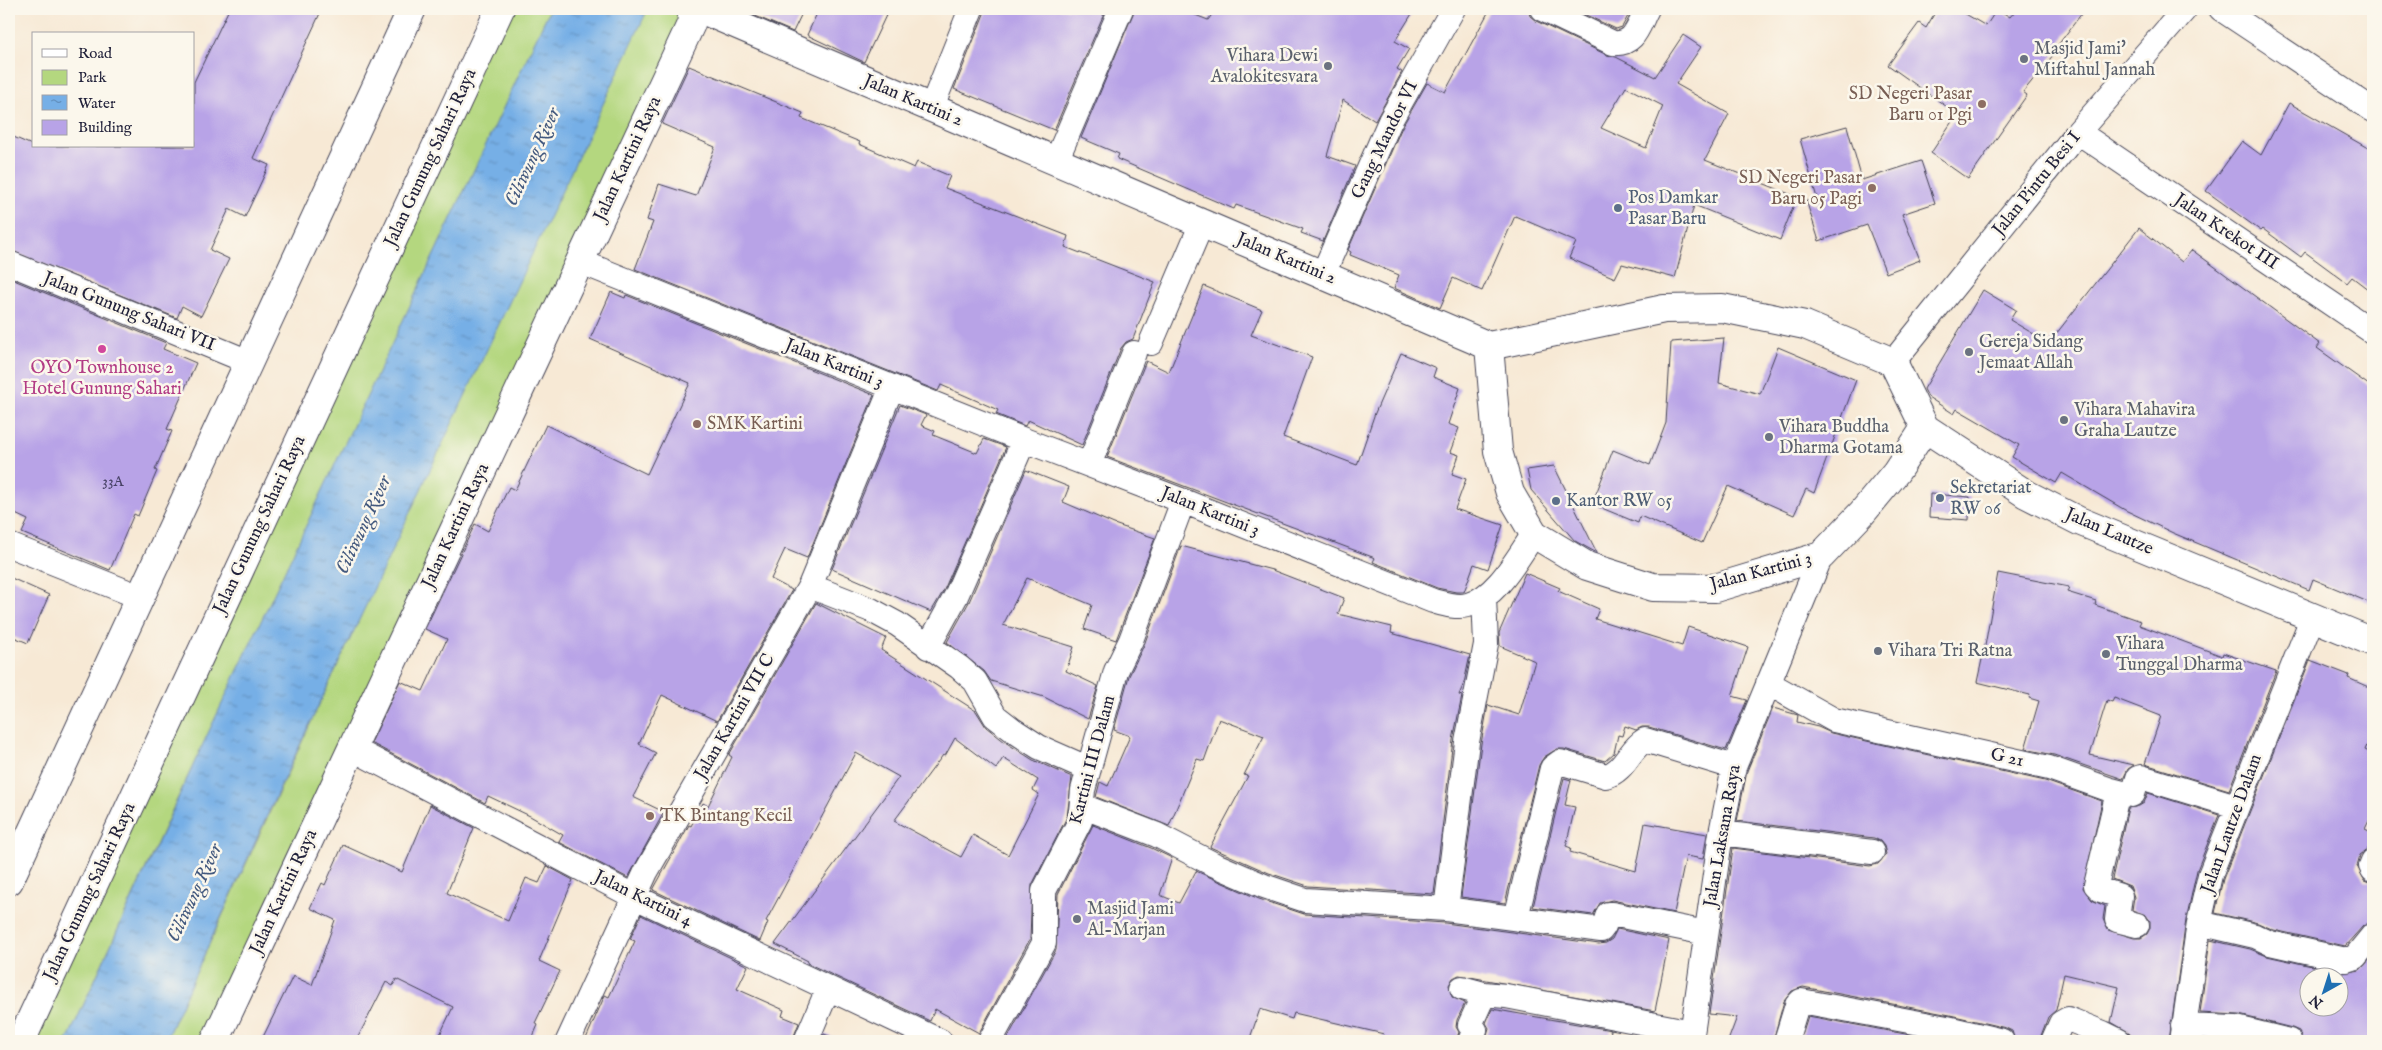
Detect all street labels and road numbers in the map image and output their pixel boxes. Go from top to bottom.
street label: Jalan Gunung Sahari Raya [379,65,483,253]
street label: Jalan Kartini 2 [858,69,966,132]
street label: Gang Mandor VI [1346,77,1424,203]
street label: Jalan Kartini Raya [588,93,667,227]
street label: Jalan Pintu Besi I [1987,127,2086,243]
street label: Jalan Krekot III [2168,187,2283,276]
street label: Jalan Kartini 2 [1231,227,1339,290]
street label: Jalan Gunung Sahari VII [38,266,219,357]
street label: Jalan Kartini 3 [779,333,887,394]
street label: Jalan Gunung Sahari Raya [208,432,312,620]
street label: Jalan Kartini Raya [416,460,495,594]
street label: Jalan Kartini 3 [1155,481,1263,542]
street label: Jalan Lautze [2060,502,2157,561]
street label: Jalan Kartini 3 [1706,547,1814,597]
street label: Jalan Kartini VII C [689,650,780,786]
street label: Kartini III Dalam [1065,693,1121,827]
street label: G 21 [1988,743,2026,773]
street label: Jalan Lautze Dalam [2195,751,2268,899]
street label: Jalan Laksana Raya [1699,763,1747,911]
street label: Jalan Gunung Sahari Raya [38,799,142,987]
street label: Jalan Kartini Raya [244,826,323,960]
street label: Jalan Kartini 4 [588,864,696,933]

